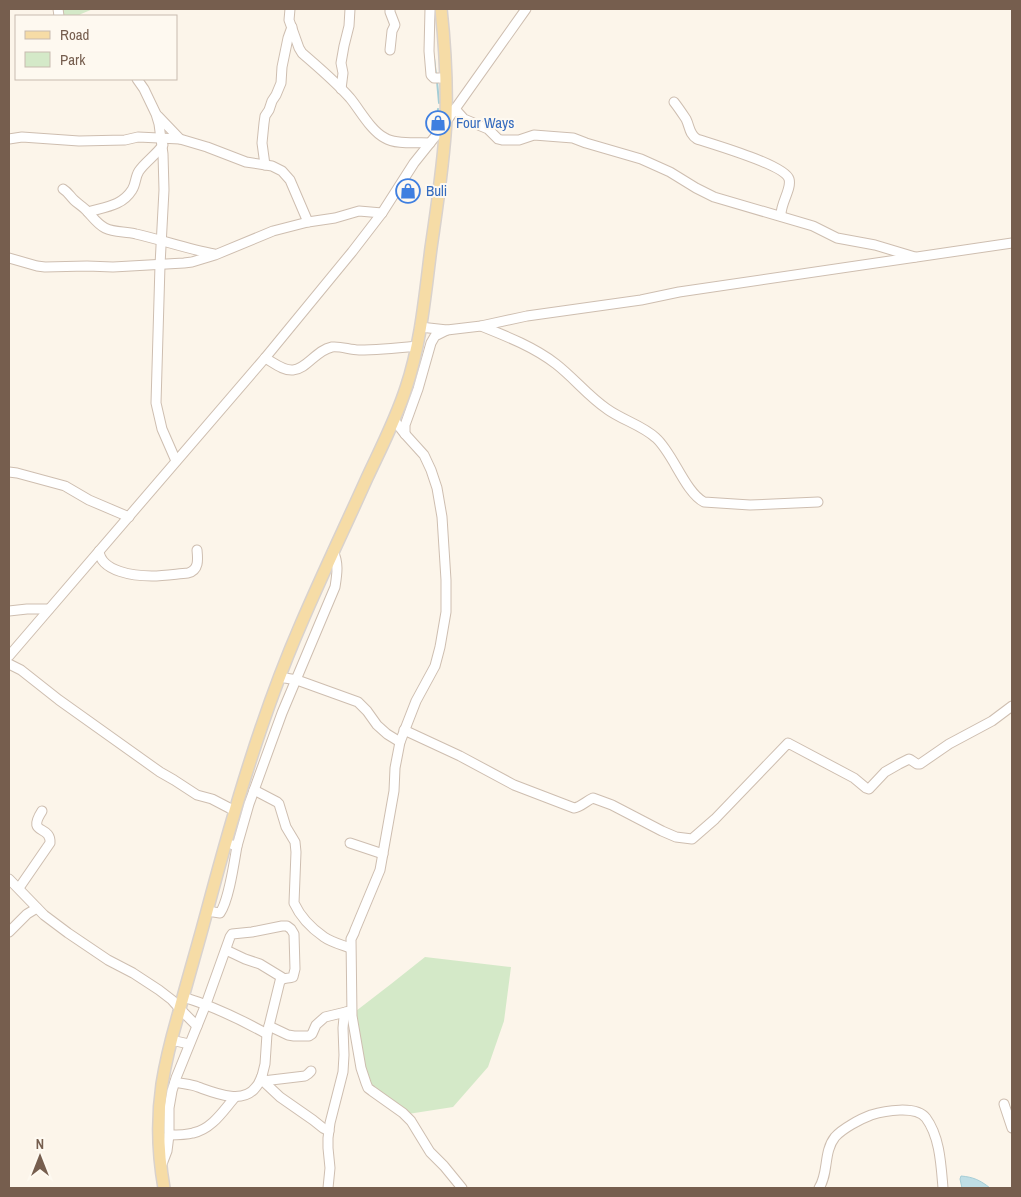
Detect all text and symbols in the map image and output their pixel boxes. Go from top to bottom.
legend [15,15,178,80]
text: Road [60,24,89,45]
text: Park [60,49,86,70]
shop icon: Four Ways [425,110,451,136]
place label: Four Ways [456,112,514,133]
shop icon: Buli [395,178,421,204]
place label: Buli [426,180,447,201]
north arrow [15,1132,65,1182]
text: N [36,1135,44,1153]

